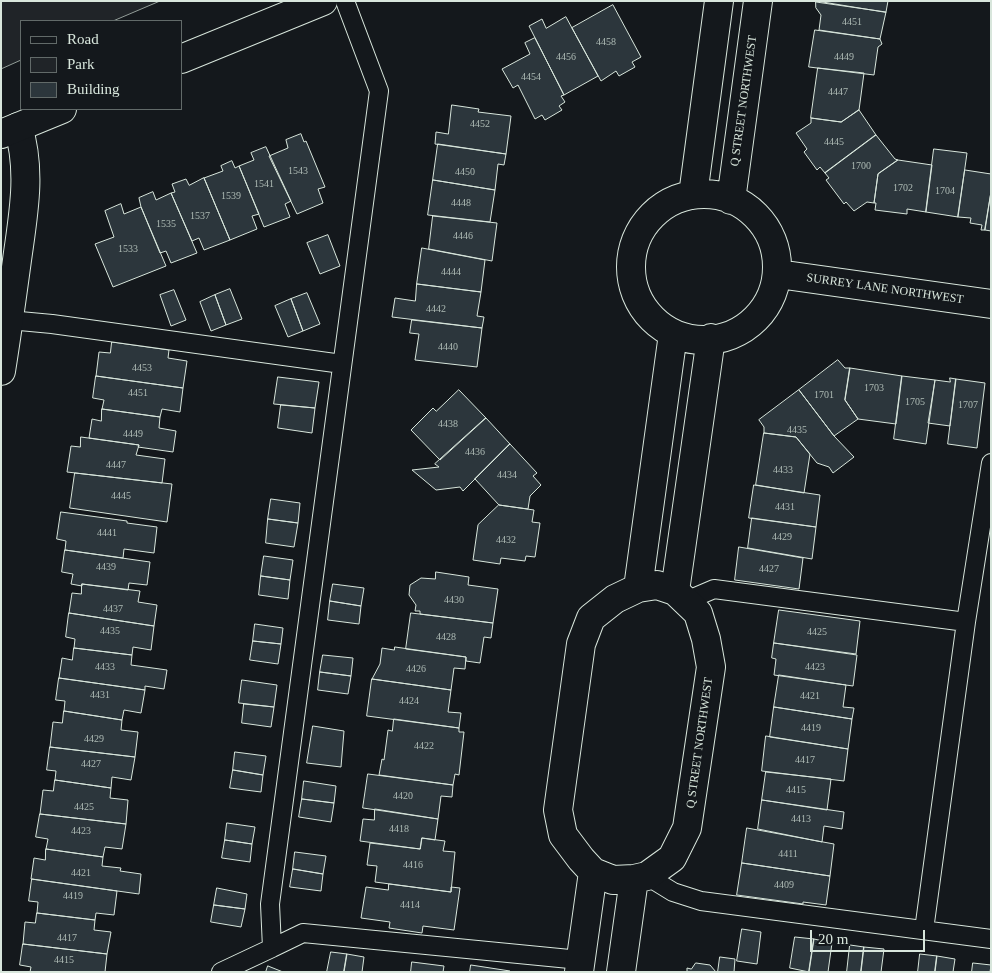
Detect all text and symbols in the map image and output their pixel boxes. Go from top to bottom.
house number: 4451 [842,16,862,28]
legend [20,20,182,110]
text: Road [67,31,99,47]
street label: Q STREET NORTHWEST [728,35,760,167]
house number: 4458 [596,36,616,48]
house number: 4456 [556,51,576,63]
house number: 4449 [834,51,854,63]
text: Park [67,56,95,72]
house number: 4454 [521,71,541,83]
text: Building [67,81,120,97]
house number: 4447 [828,86,848,98]
house number: 4452 [470,118,490,130]
house number: 4445 [824,136,844,148]
house number: 1700 [851,160,871,172]
house number: 1543 [288,165,308,177]
house number: 4450 [455,166,475,178]
house number: 1541 [254,178,274,190]
house number: 1702 [893,182,913,194]
house number: 1704 [935,185,955,197]
house number: 1539 [221,190,241,202]
house number: 4448 [451,197,471,209]
house number: 1537 [190,210,210,222]
house number: 1535 [156,218,176,230]
house number: 4446 [453,230,473,242]
house number: 1533 [118,243,138,255]
house number: 4444 [441,266,461,278]
street label: SURREY LANE NORTHWEST [805,271,965,307]
house number: 4442 [426,303,446,315]
house number: 4440 [438,341,458,353]
house number: 4453 [132,362,152,374]
house number: 1703 [864,382,884,394]
house number: 4451 [128,387,148,399]
house number: 1701 [814,389,834,401]
house number: 1705 [905,396,925,408]
house number: 1707 [958,399,978,411]
house number: 4438 [438,418,458,430]
house number: 4435 [787,424,807,436]
house number: 4449 [123,428,143,440]
house number: 4436 [465,446,485,458]
house number: 4447 [106,459,126,471]
house number: 4433 [773,464,793,476]
house number: 4434 [497,469,517,481]
house number: 4445 [111,490,131,502]
house number: 4431 [775,501,795,513]
house number: 4441 [97,527,117,539]
house number: 4429 [772,531,792,543]
house number: 4432 [496,534,516,546]
house number: 4439 [96,561,116,573]
house number: 4427 [759,563,779,575]
house number: 4430 [444,594,464,606]
house number: 4437 [103,603,123,615]
house number: 4435 [100,625,120,637]
house number: 4425 [807,626,827,638]
house number: 4428 [436,631,456,643]
house number: 4433 [95,661,115,673]
house number: 4423 [805,661,825,673]
house number: 4426 [406,663,426,675]
street label: Q STREET NORTHWEST [684,677,716,809]
house number: 4431 [90,689,110,701]
house number: 4421 [800,690,820,702]
house number: 4424 [399,695,419,707]
house number: 4419 [801,722,821,734]
house number: 4429 [84,733,104,745]
house number: 4422 [414,740,434,752]
house number: 4417 [795,754,815,766]
house number: 4427 [81,758,101,770]
house number: 4415 [786,784,806,796]
house number: 4420 [393,790,413,802]
house number: 4425 [74,801,94,813]
house number: 4413 [791,813,811,825]
house number: 4418 [389,823,409,835]
house number: 4423 [71,825,91,837]
house number: 4411 [778,848,798,860]
house number: 4416 [403,859,423,871]
house number: 4421 [71,867,91,879]
house number: 4409 [774,879,794,891]
house number: 4419 [63,890,83,902]
house number: 4414 [400,899,420,911]
scale bar [812,920,927,952]
text: 20 m [818,931,848,947]
house number: 4417 [57,932,77,944]
house number: 4415 [54,954,74,966]

